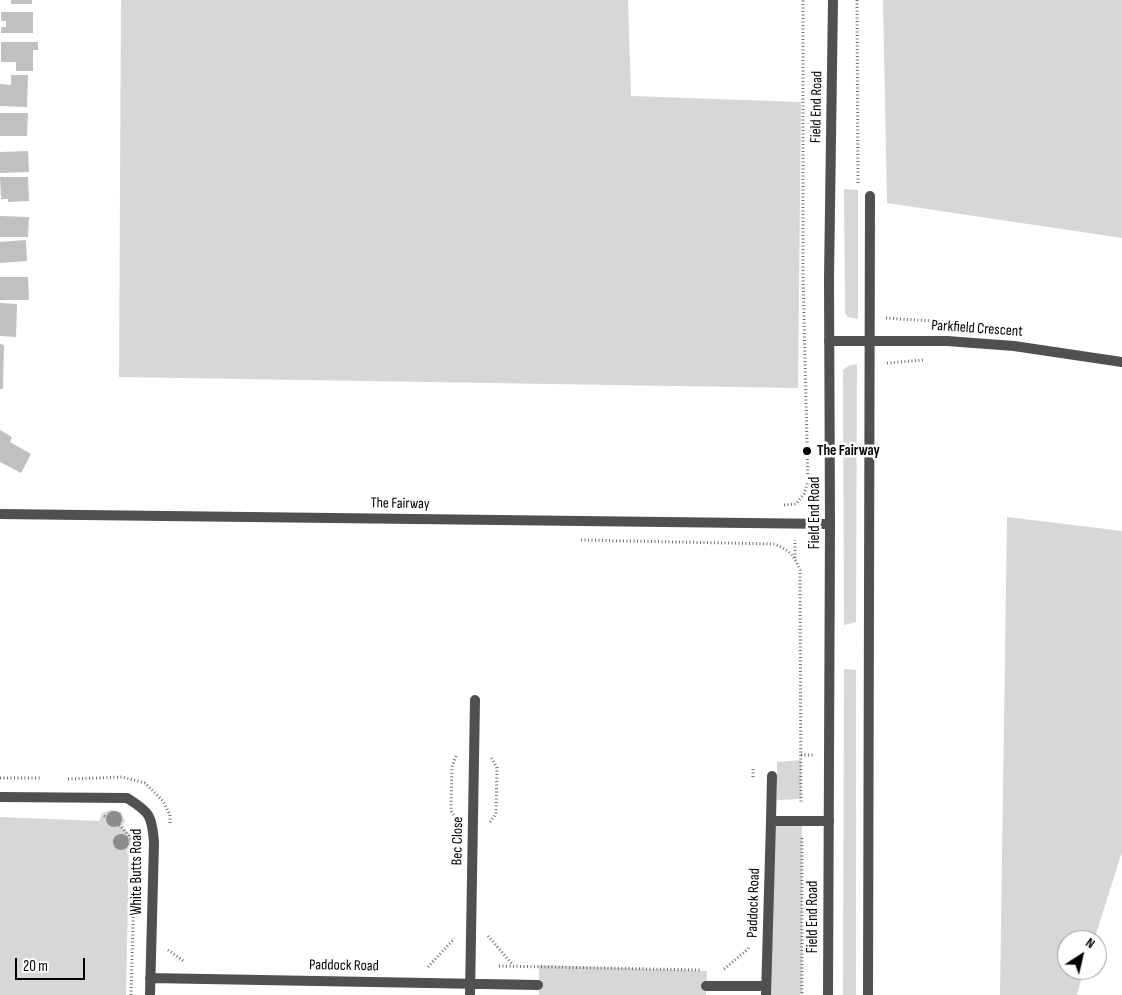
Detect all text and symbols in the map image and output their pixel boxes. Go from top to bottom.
street label: Field End Road [807,71,827,143]
street label: Parkfield Crescent [931,317,1023,341]
place label: The Fairway [817,442,880,460]
marker: The Fairway [801,445,813,457]
street label: Field End Road [806,477,824,549]
street label: The Fairway [370,494,430,514]
street label: Bec Close [449,816,467,866]
street label: White Butts Road [128,829,146,915]
street label: Paddock Road [744,868,764,938]
street label: Field End Road [804,881,822,953]
north arrow [1057,930,1107,980]
text: N [1082,934,1098,952]
scale bar [18,948,88,980]
street label: Paddock Road [309,956,379,976]
text: 20 m [23,957,48,976]

